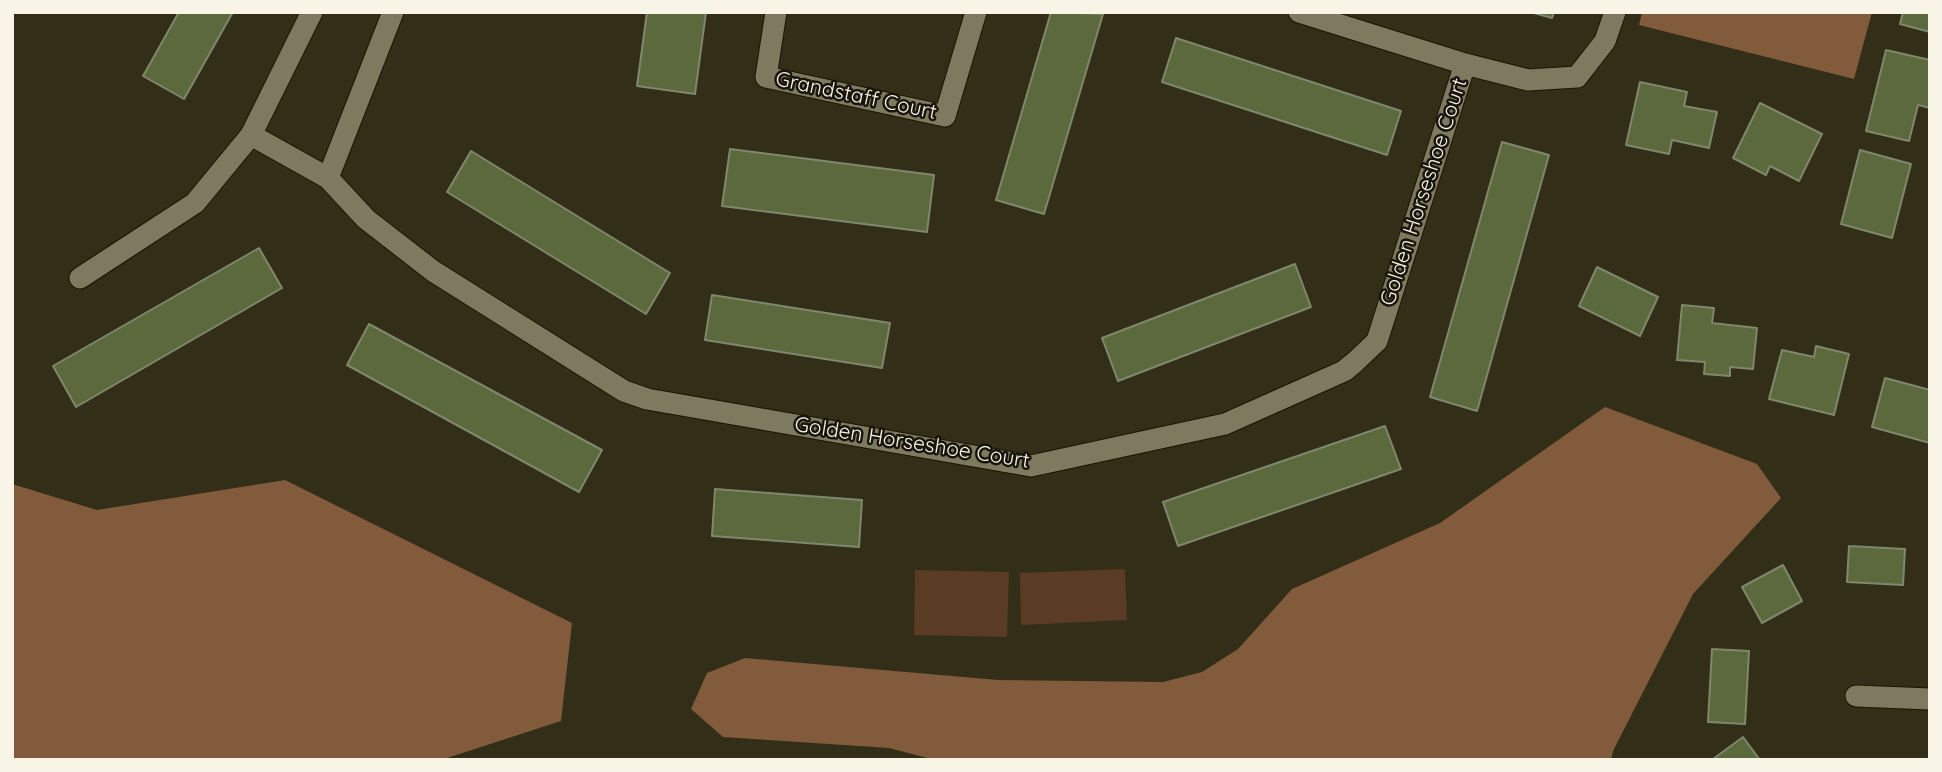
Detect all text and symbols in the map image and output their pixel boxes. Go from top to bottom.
street label: Grandstaff Court [773,67,939,125]
street label: Golden Horseshoe Court [1375,75,1473,309]
street label: Golden Horseshoe Court [793,412,1031,474]

